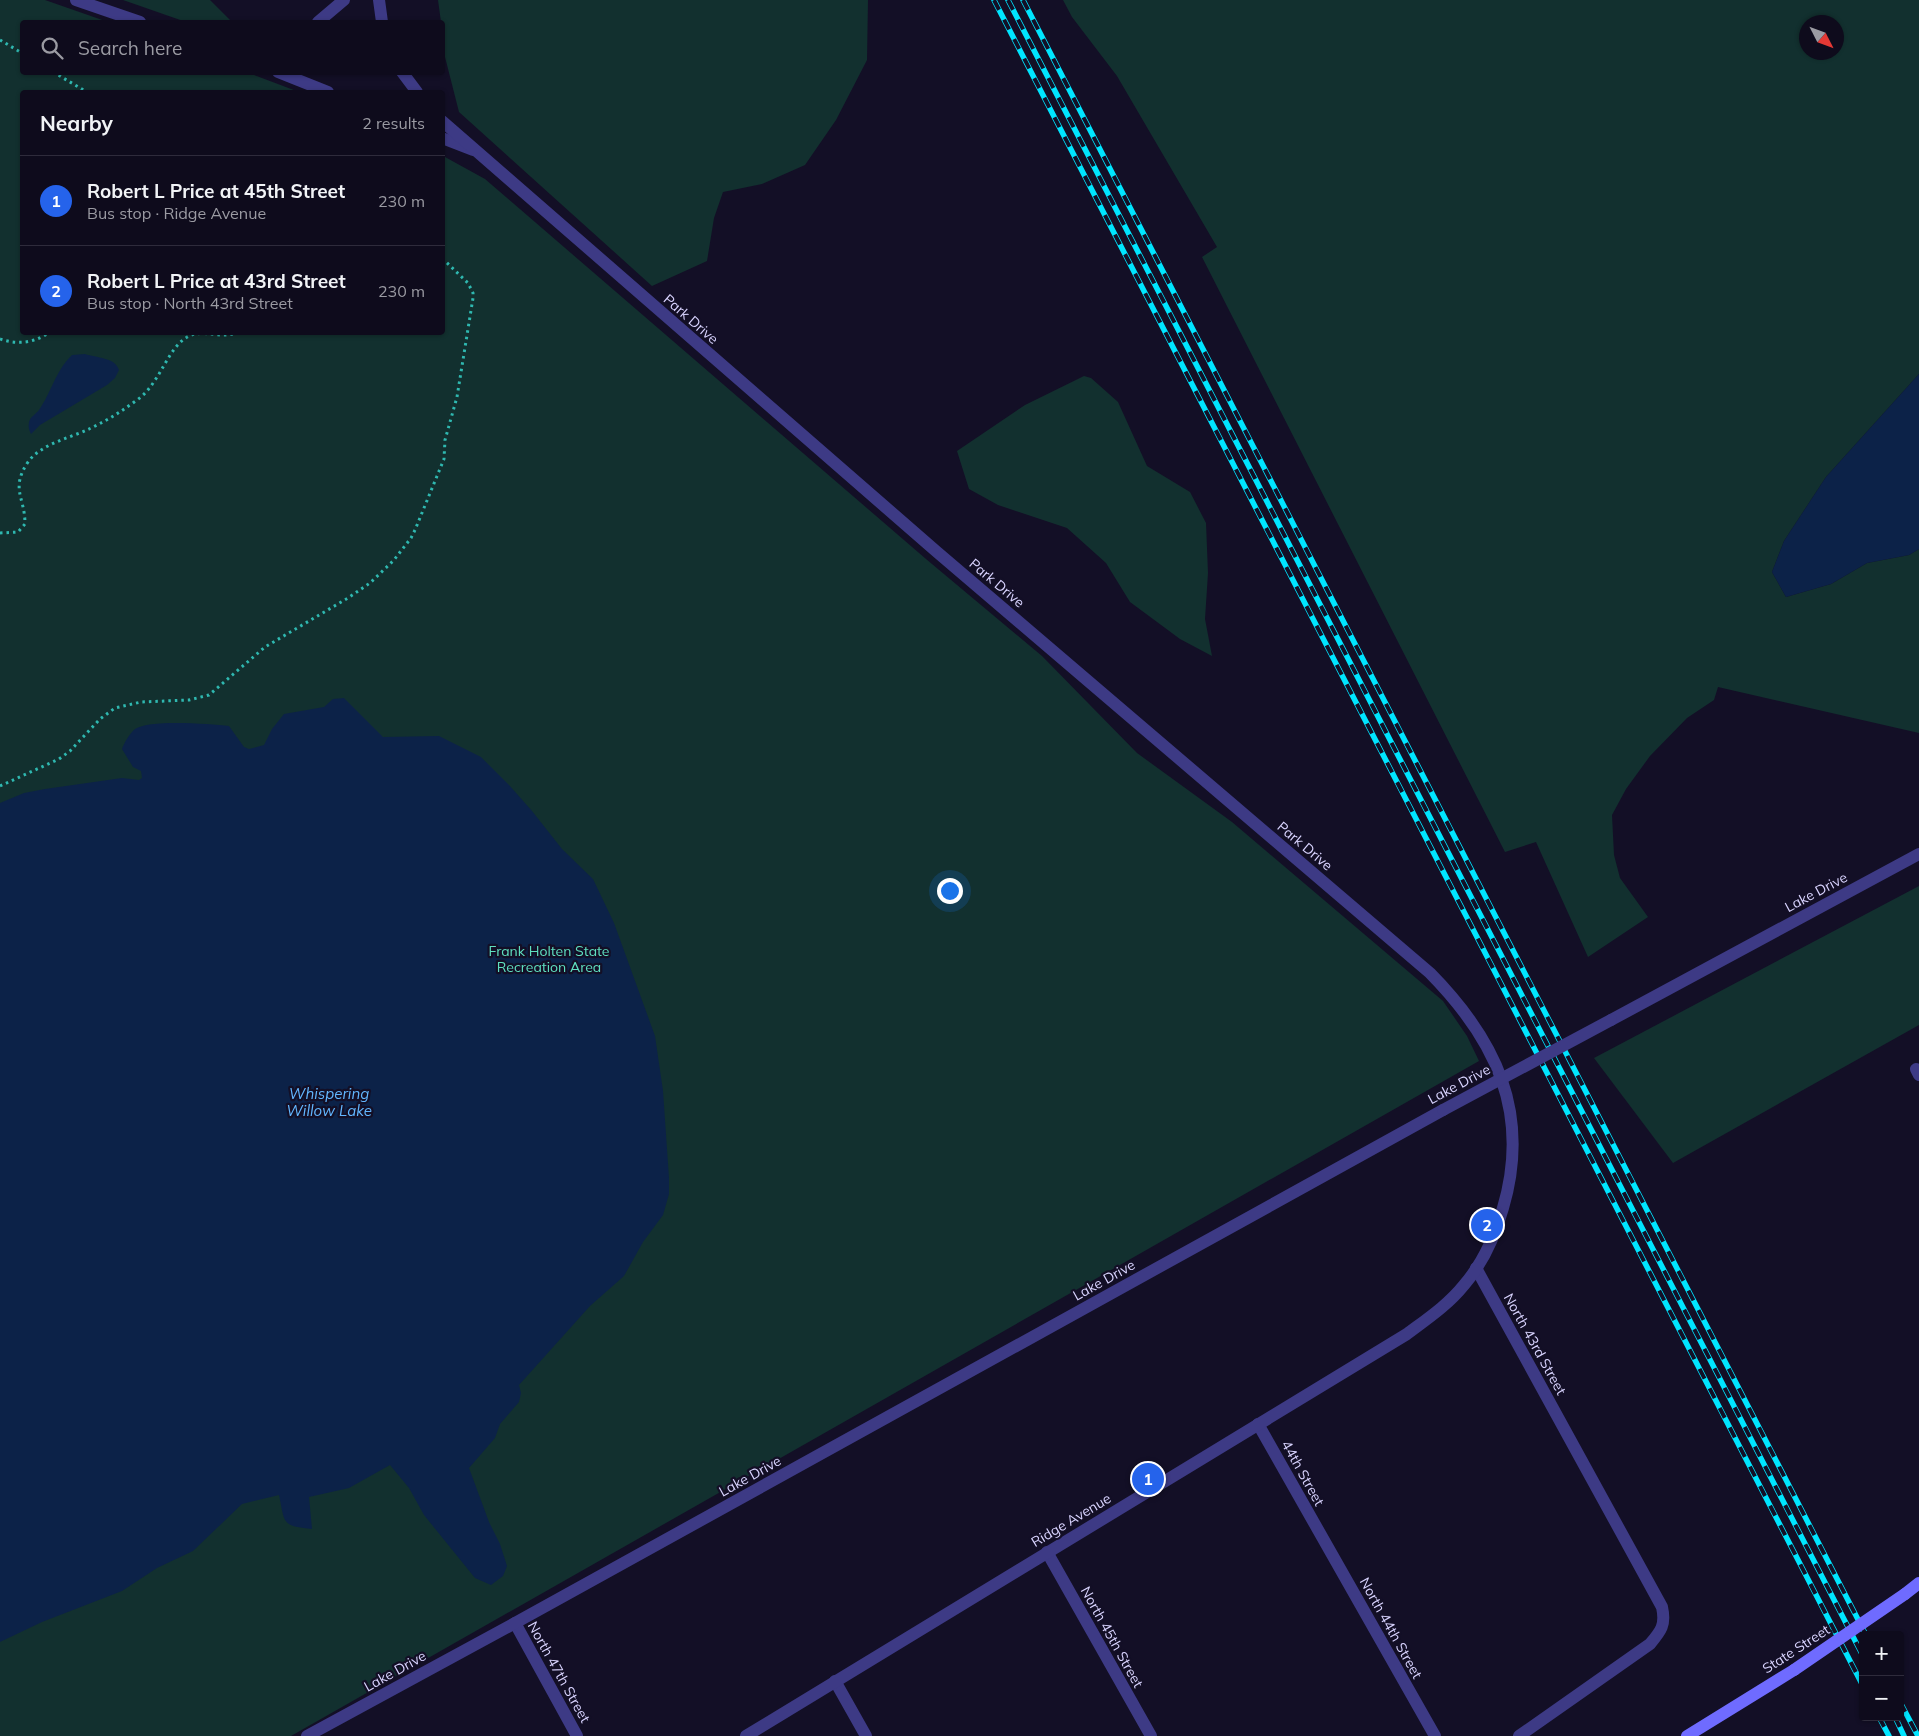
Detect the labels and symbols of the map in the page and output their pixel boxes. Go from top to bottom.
north arrow [1799,15,1844,60]
street label: Park Drive [660,290,722,348]
street label: Park Drive [966,555,1028,611]
street label: Park Drive [1274,818,1336,874]
street label: Lake Drive [1782,868,1850,916]
your location [937,878,963,904]
park label: Frank Holten State Recreation Area [488,942,610,976]
street label: Lake Drive [1425,1060,1493,1108]
water label: Whispering Willow Lake [286,1084,372,1120]
pin: 2 [1471,1206,1503,1244]
street label: Lake Drive [1070,1256,1138,1304]
street label: North 43rd Street [1500,1290,1570,1398]
street label: 44th Street [1278,1437,1328,1509]
street label: Lake Drive [716,1452,784,1500]
pin: 1 [1132,1460,1164,1498]
street label: Ridge Avenue [1028,1489,1114,1551]
street label: North 44th Street [1356,1574,1426,1682]
street label: North 45th Street [1077,1583,1147,1691]
street label: North 47th Street [524,1618,594,1726]
street label: State Street [1759,1620,1833,1677]
street label: Lake Drive [361,1647,429,1695]

